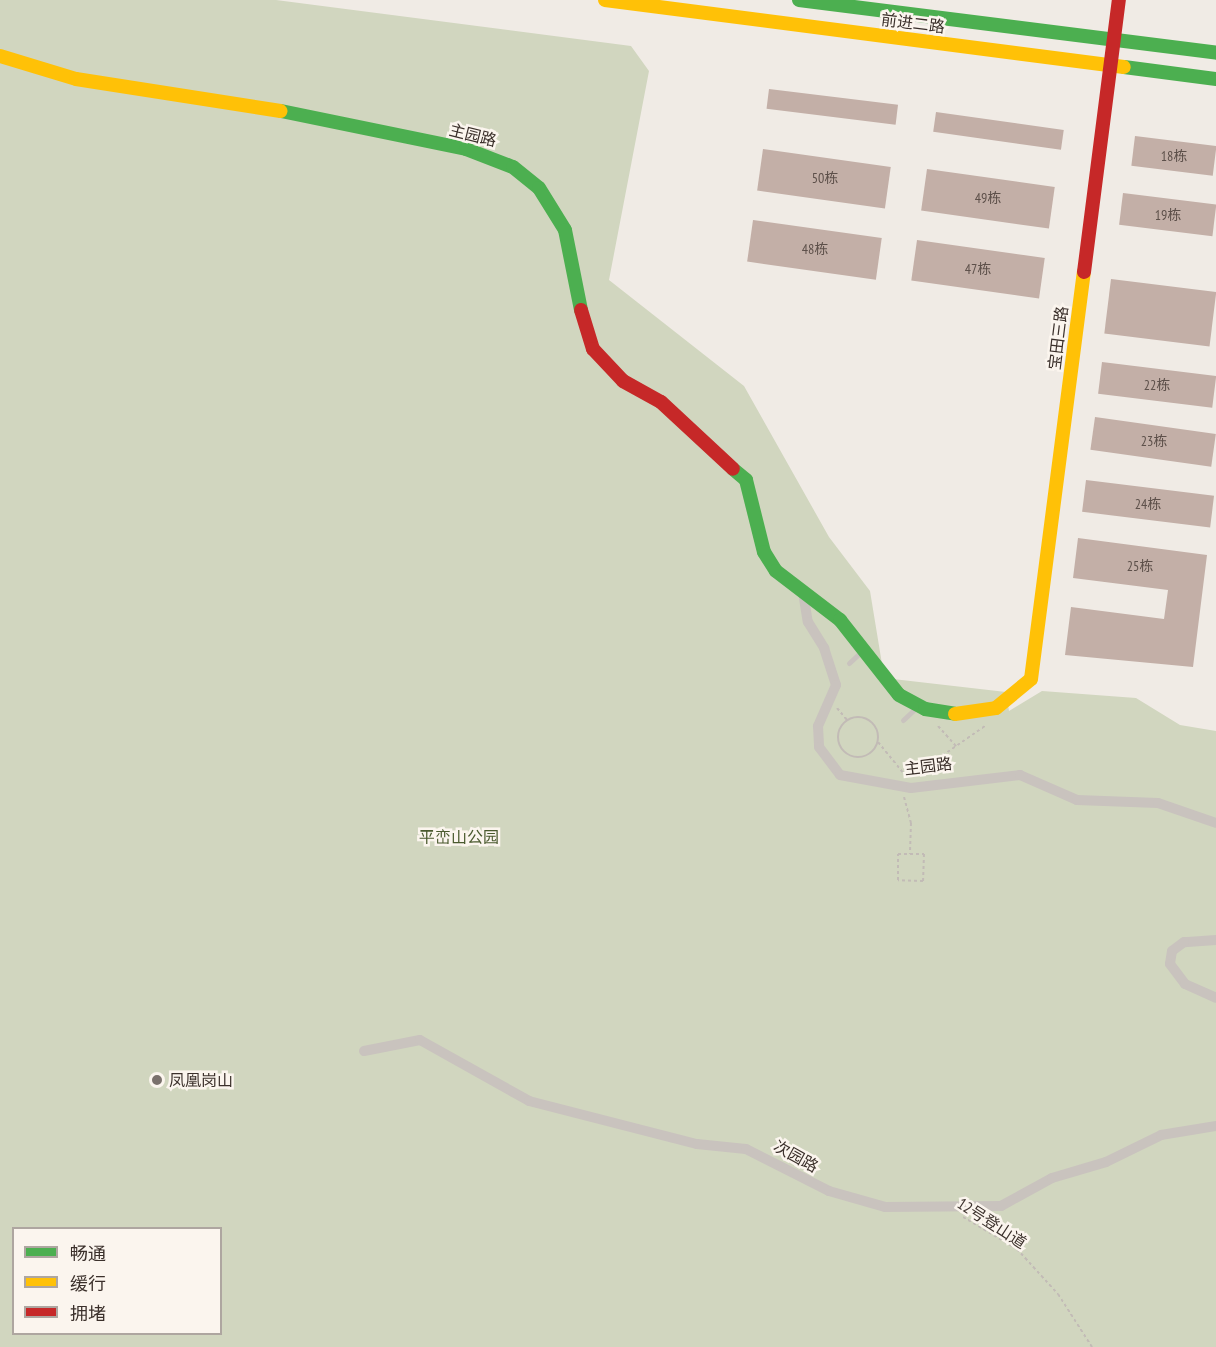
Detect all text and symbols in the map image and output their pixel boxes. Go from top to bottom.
street label: 前进二路 [880,10,946,36]
street label: 主园路 [447,120,499,150]
house number: 18栋 [1161,148,1187,164]
house number: 50栋 [812,170,838,186]
house number: 49栋 [975,190,1001,206]
house number: 19栋 [1155,207,1181,223]
house number: 48栋 [802,241,828,257]
house number: 47栋 [965,261,991,277]
street label: 宝田三路 [1045,305,1071,371]
house number: 22栋 [1144,377,1170,393]
house number: 23栋 [1141,433,1167,449]
house number: 24栋 [1135,496,1161,512]
house number: 25栋 [1127,558,1153,574]
street label: 主园路 [903,754,953,778]
park label: 平峦山公园 [419,827,499,847]
place label: 凤凰岗山 [169,1070,233,1090]
marker: 凤凰岗山 [150,1073,164,1087]
street label: 次园路 [770,1136,822,1176]
street label: 12号登山道 [954,1194,1030,1252]
legend [12,1227,222,1335]
text: 畅通 [70,1242,106,1265]
text: 缓行 [70,1272,106,1295]
text: 拥堵 [70,1302,106,1325]

